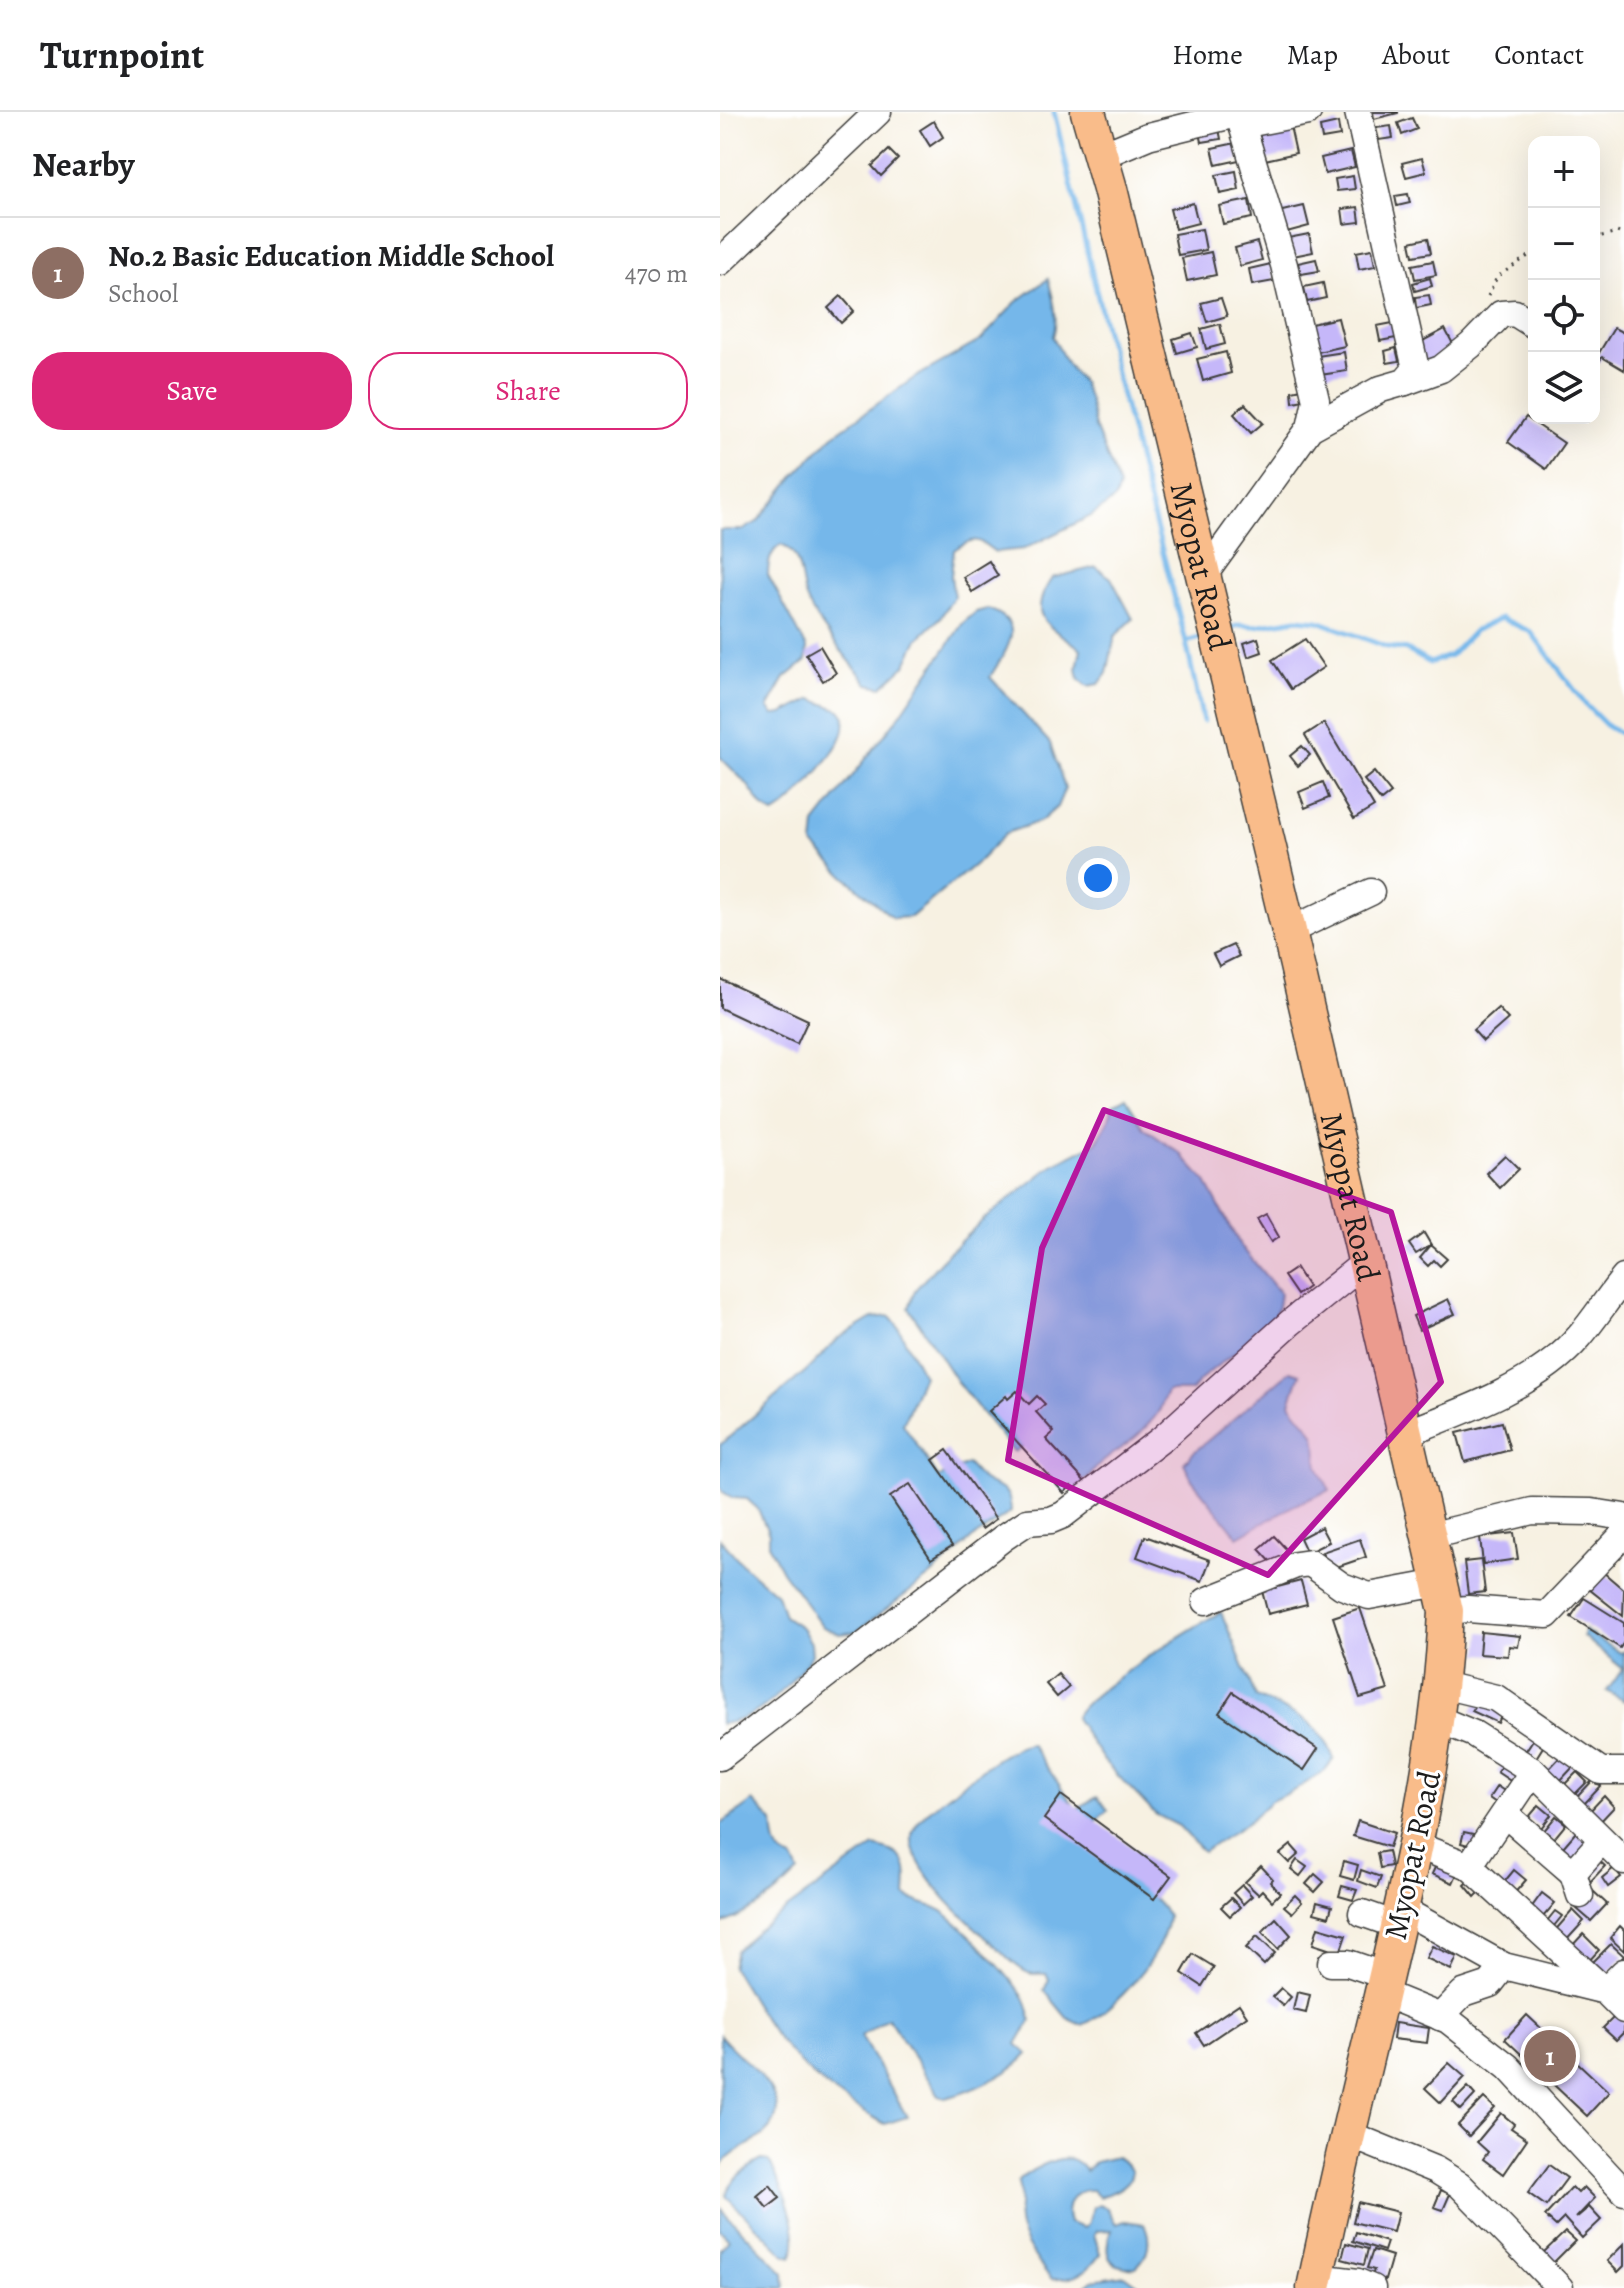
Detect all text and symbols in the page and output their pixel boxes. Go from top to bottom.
text: Turnpoint [40,29,204,81]
text: Home [1172,36,1243,74]
text: Map [1287,36,1338,74]
text: About [1382,36,1450,74]
text: Contact [1494,36,1584,74]
map controls [1528,136,1600,424]
button: + [1528,136,1600,208]
text: Nearby [32,141,135,188]
button: − [1528,208,1600,280]
text: No.2 Basic Education Middle School [108,236,554,276]
text: 1 [53,256,63,291]
text: 470 m [625,256,688,291]
text: School [108,276,178,311]
button: locate [1528,280,1600,352]
button: Save [32,352,352,430]
button: Share [368,352,688,430]
button: layers [1528,352,1600,424]
street label: Myopat Road [1159,478,1243,655]
your location [1078,858,1118,898]
street label: Myopat Road [1310,1108,1391,1286]
street label: Myopat Road [1373,1766,1452,1943]
pin: 1 [1524,2026,1576,2086]

